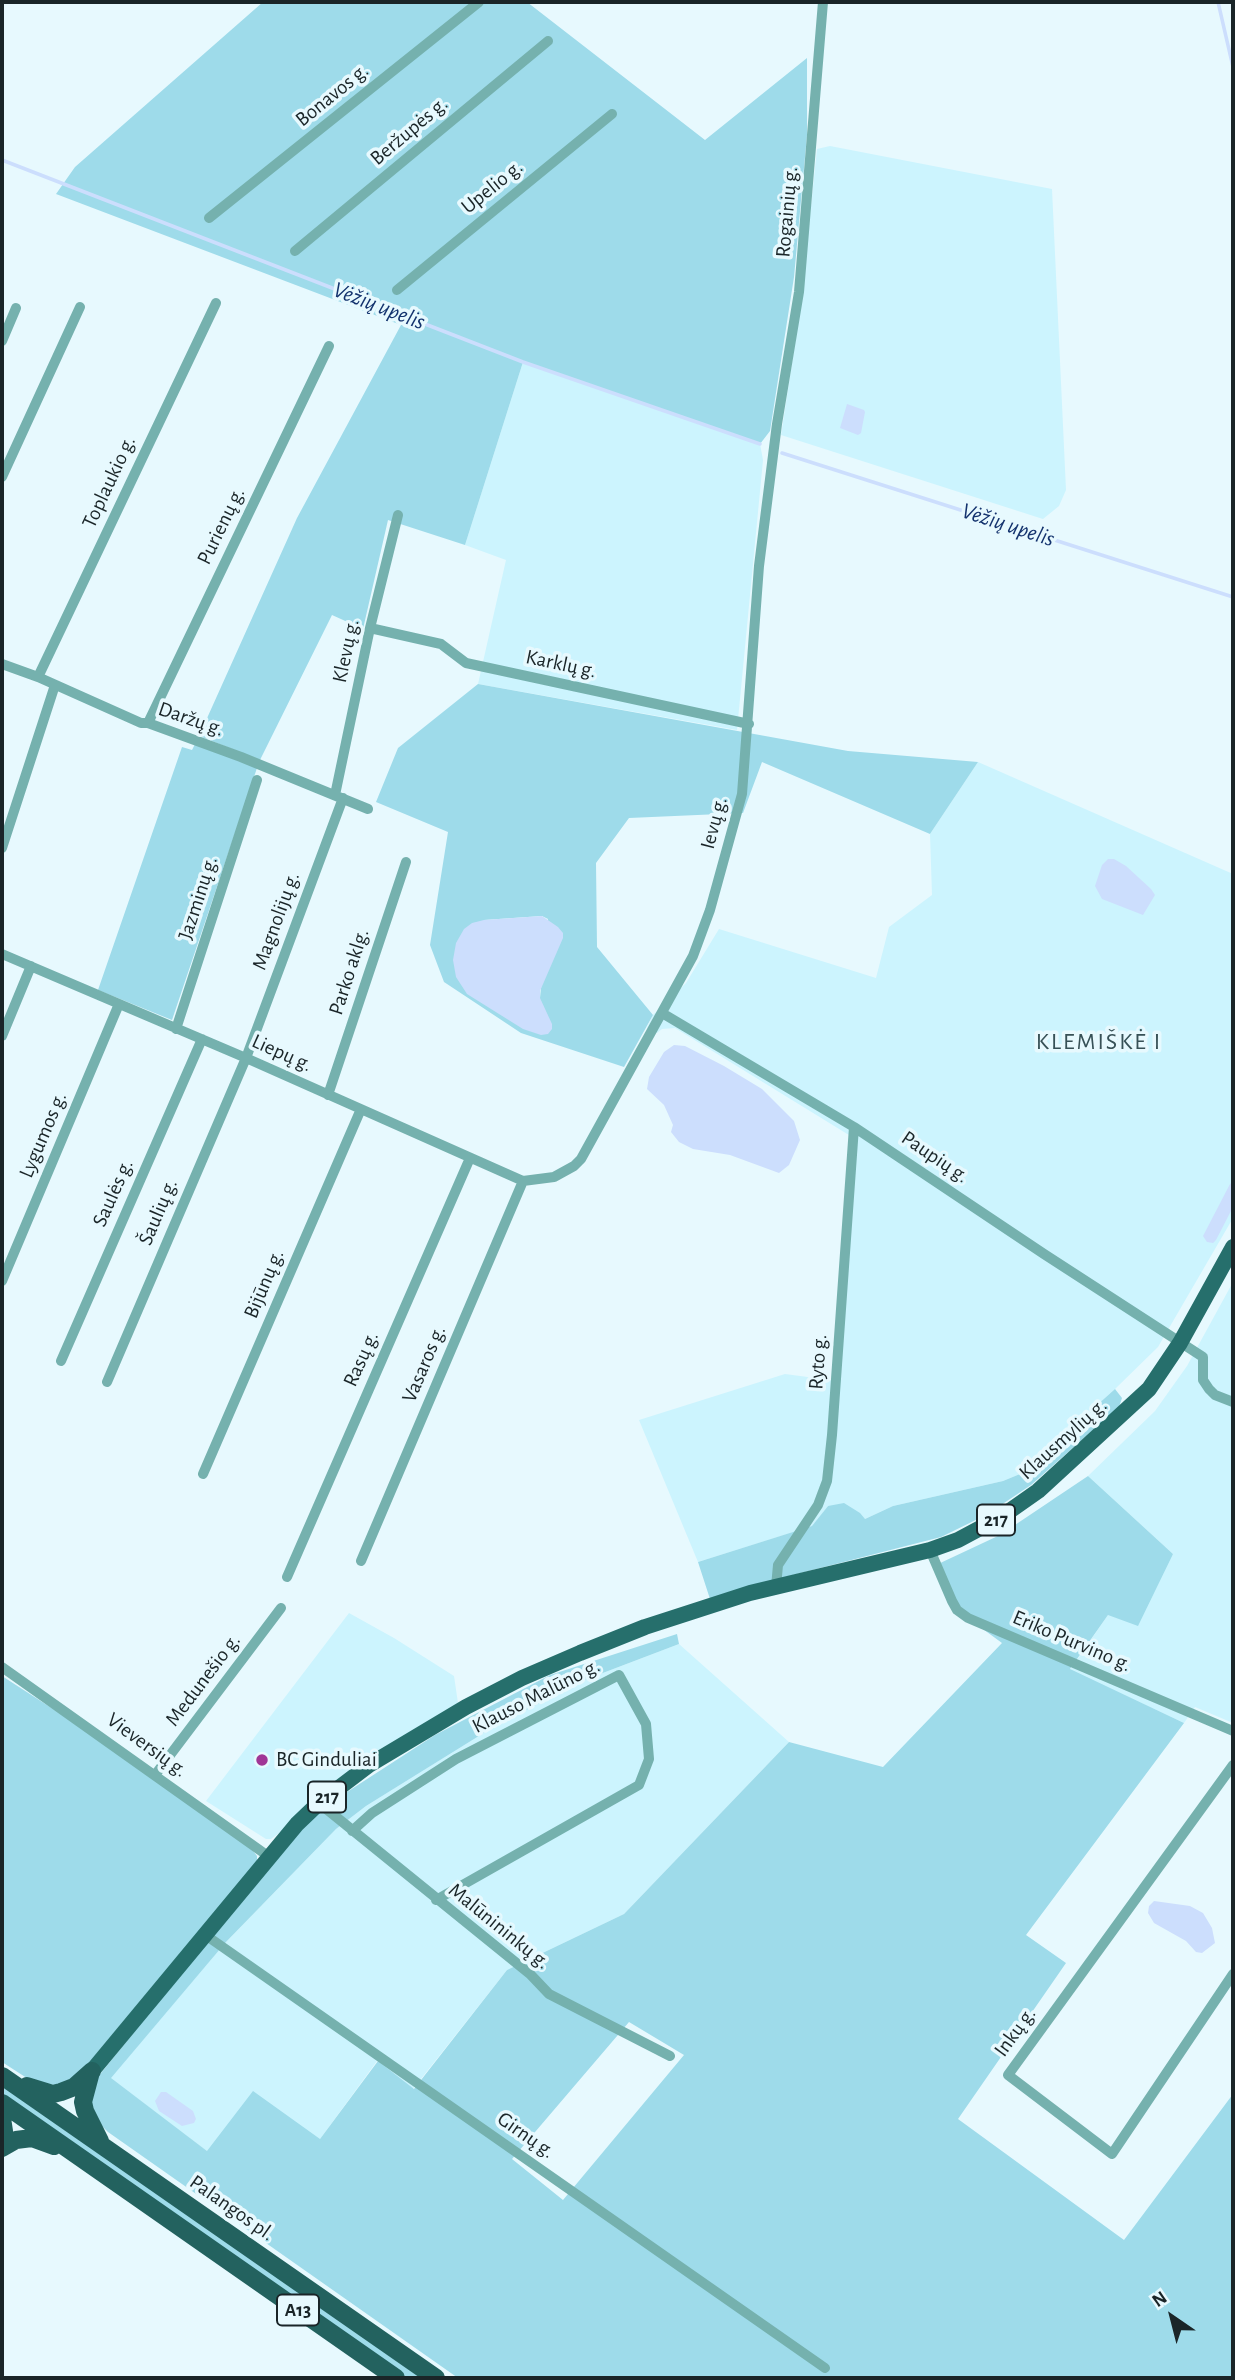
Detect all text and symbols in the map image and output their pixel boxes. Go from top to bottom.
street label: Bonavos g. [290,58,374,132]
street label: Beržupės g. [365,91,453,171]
street label: Upelio g. [456,154,528,220]
street label: Rogainių g. [770,166,804,258]
water label: Vėžių upelis [329,276,429,336]
street label: Toplaukio g. [77,432,141,532]
street label: Purienų g. [192,483,250,569]
water label: Vėžių upelis [958,497,1058,553]
street label: Klevų g. [327,617,365,685]
street label: Karklų g. [523,644,599,684]
street label: Daržų g. [155,696,227,742]
street label: Ievų g. [695,794,733,852]
street label: Jazminų g. [173,853,223,943]
street label: Magnolijų g. [247,869,305,973]
street label: Parko aklg. [323,926,375,1018]
district label: KLEMIŠKĖ I [1037,1028,1161,1056]
street label: Liepų g. [248,1029,316,1077]
street label: Lygumos g. [14,1088,72,1182]
street label: Paupių g. [897,1125,973,1189]
street label: Saulės g. [87,1155,139,1231]
street label: Šaulių g. [133,1175,183,1249]
street label: Bijūnų g. [238,1246,290,1322]
street label: Vasaros g. [397,1322,451,1406]
street label: Rasų g. [338,1327,384,1391]
street label: Ryto g. [803,1333,833,1391]
street label: Klausmylių g. [1014,1393,1112,1485]
road number: 217 [977,1504,1015,1536]
street label: Eriko Purvino g. [1009,1605,1135,1677]
street label: Medunešio g. [160,1629,246,1731]
street label: Klauso Malūno g. [468,1653,604,1739]
street label: Vieversių g. [102,1707,192,1783]
place label: BC Ginduliai [276,1747,377,1773]
marker: BC Ginduliai [254,1752,270,1768]
road number: 217 [308,1782,346,1812]
street label: Malūnininkų g. [443,1877,555,1975]
street label: Inkų g. [989,2002,1041,2062]
street label: Girnų g. [492,2106,560,2164]
street label: Palangos pl. [185,2170,279,2246]
north arrow [1137,2282,1207,2352]
text: N [1149,2288,1171,2311]
road number: A13 [277,2294,319,2326]

